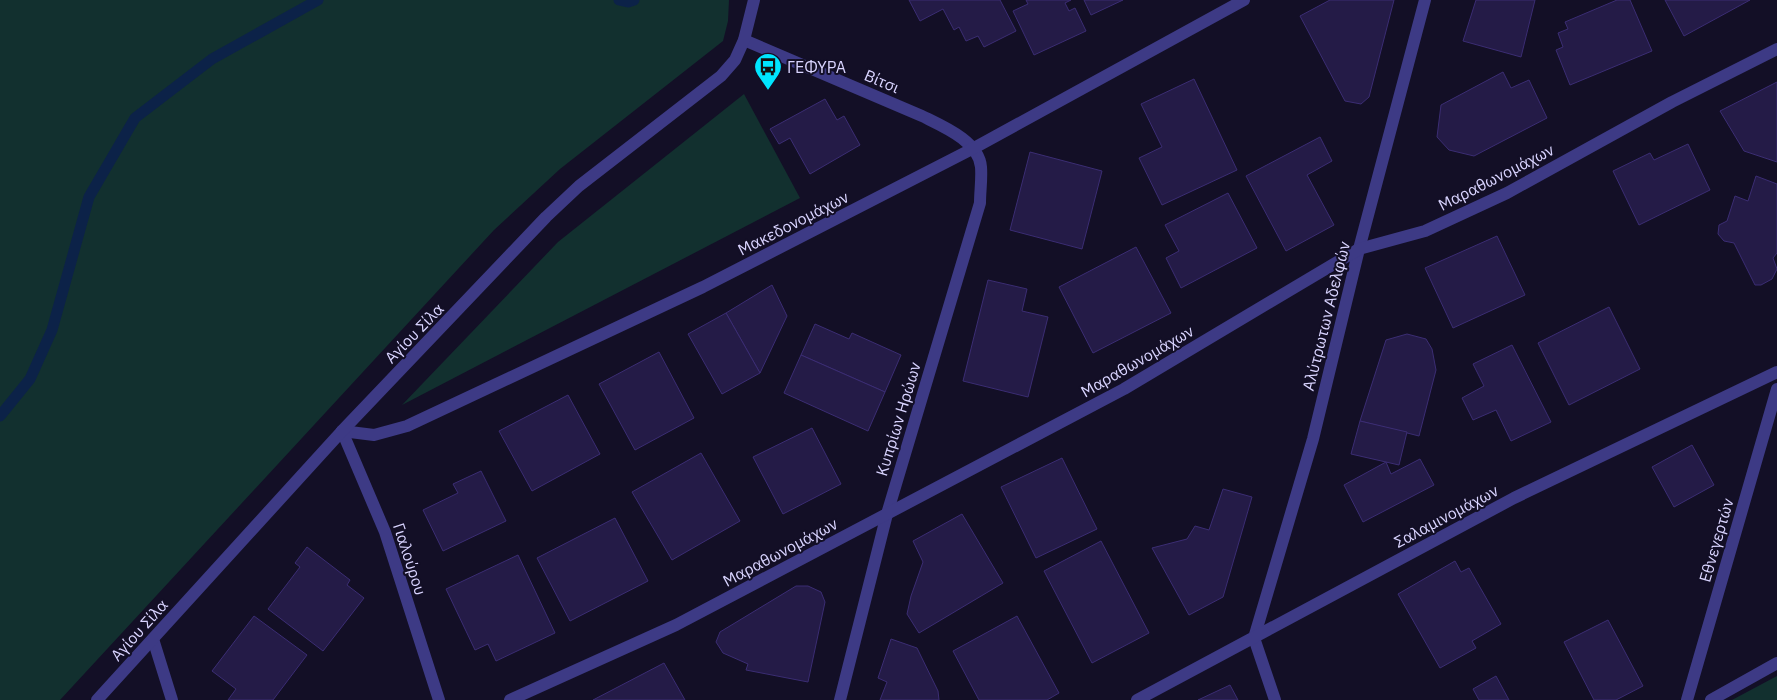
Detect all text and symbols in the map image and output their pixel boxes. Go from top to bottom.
bus stop icon: ΓΕΦΥΡΑ [753,52,783,91]
place label: ΓΕΦΥΡΑ [787,57,846,77]
street label: Βίτσι [861,65,903,97]
street label: Μαραθωνομάχων [1435,139,1557,215]
street label: Μακεδονομάχων [734,186,852,260]
street label: Αλύτρωτων Αδελφών [1298,239,1354,393]
street label: Αγίου Σίλα [380,299,448,367]
street label: Μαραθωνομάχων [1077,321,1197,401]
street label: Κυπρίων Ηρώων [871,360,925,478]
street label: Σαλαμινομάχων [1390,480,1502,552]
street label: Εθνεγερτών [1694,496,1738,584]
street label: Μαραθωνομάχων [719,513,841,591]
street label: Γιαλούρου [389,520,431,598]
street label: Αγίου Σίλα [106,595,172,665]

